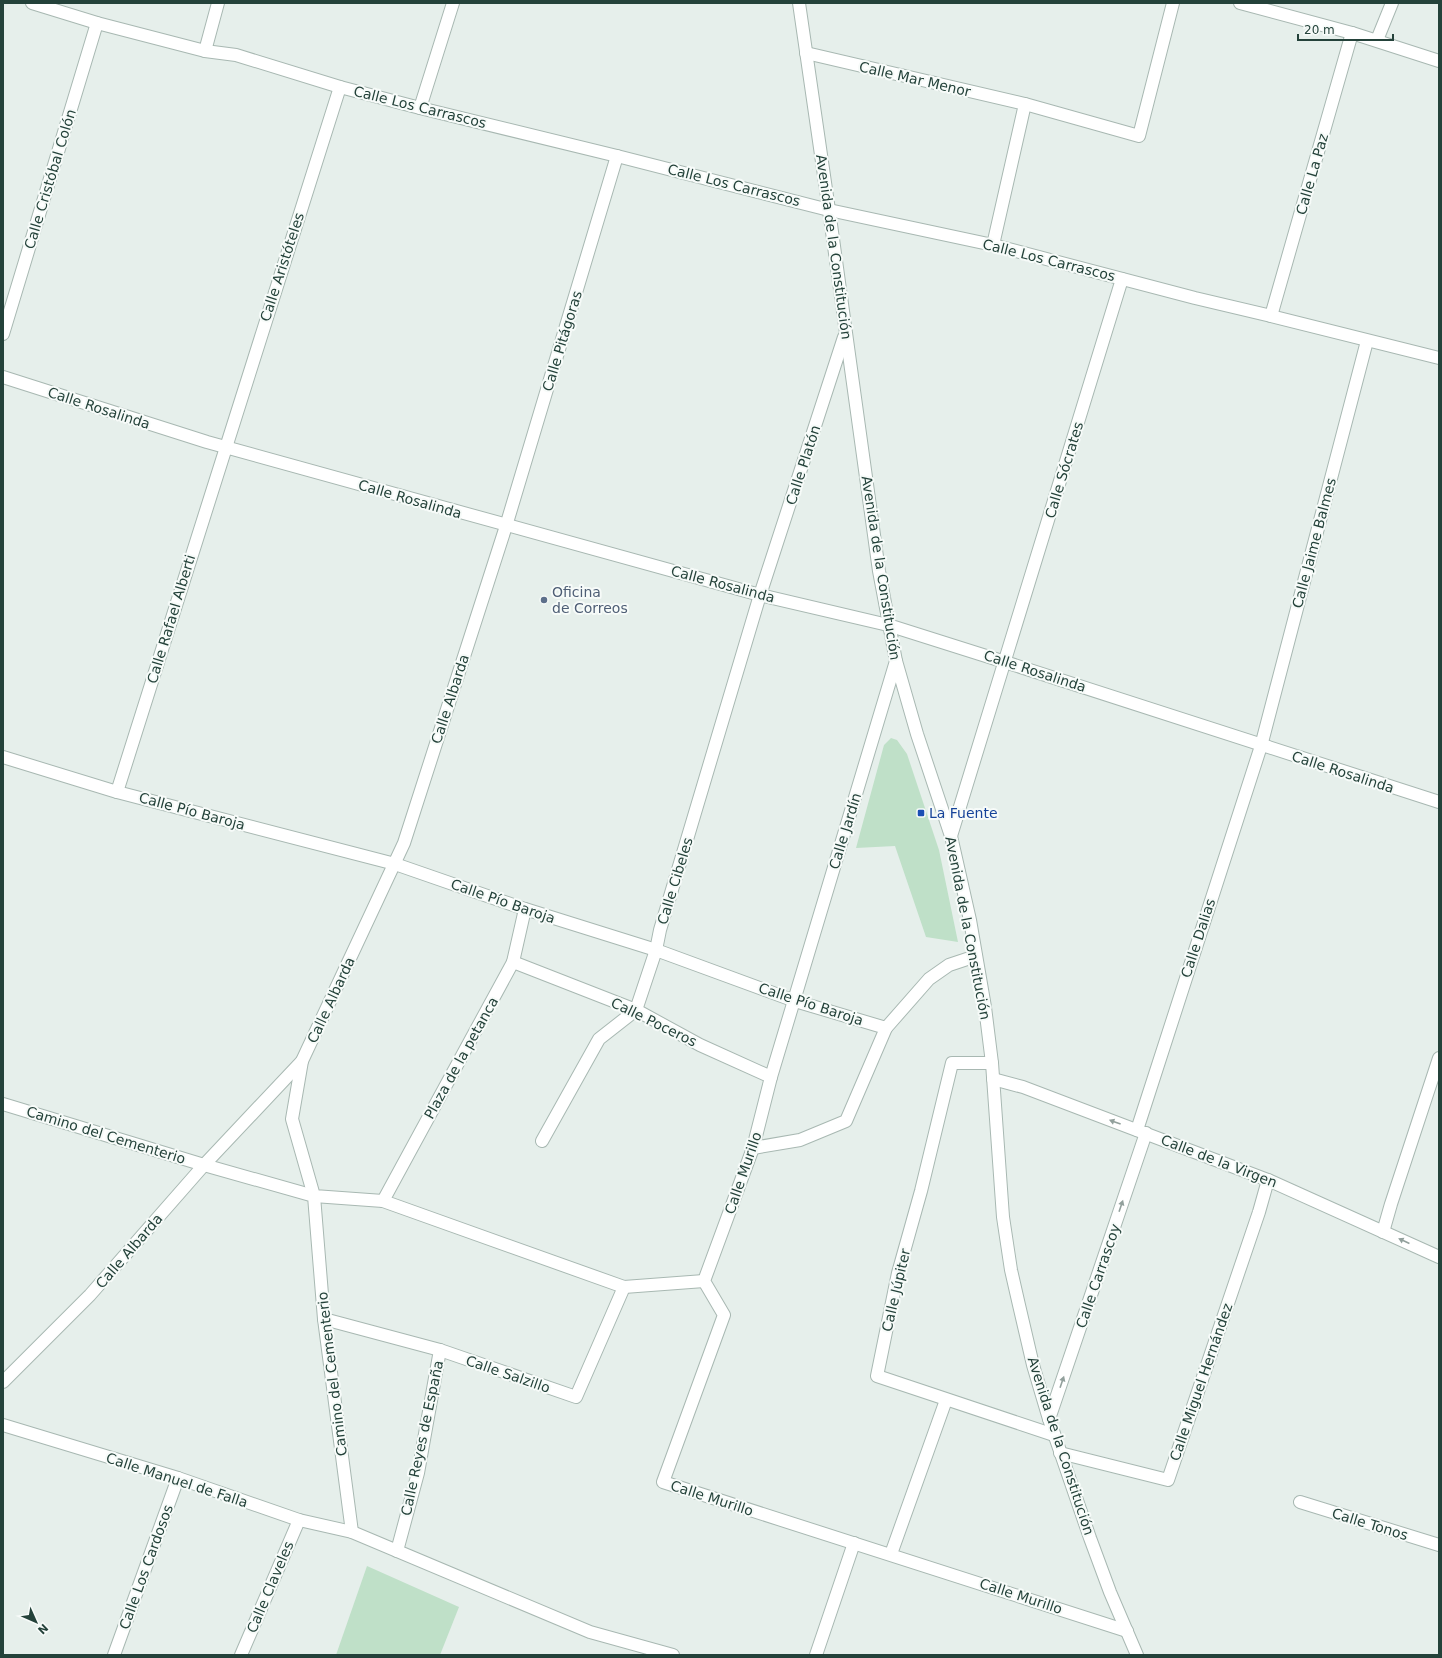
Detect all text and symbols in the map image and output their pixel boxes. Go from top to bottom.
scale bar [1298,16,1393,42]
text: 20 m [1304,23,1335,37]
street label: Calle Mar Menor [858,58,973,100]
street label: Calle Los Carrascos [352,83,488,131]
street label: Calle Cristóbal Colón [21,107,79,251]
street label: Calle La Paz [1293,132,1331,216]
street label: Avenida de la Constitución [813,154,855,340]
street label: Calle Los Carrascos [666,161,802,209]
street label: Calle Aristóteles [257,210,307,324]
street label: Calle Los Carrascos [981,236,1117,284]
street label: Calle Pitágoras [539,289,585,393]
street label: Calle Rosalinda [46,384,152,432]
street label: Calle Sócrates [1042,420,1086,520]
street label: Calle Platón [783,423,823,507]
street label: Avenida de la Constitución [859,475,903,661]
street label: Calle Jaime Balmes [1289,476,1339,610]
street label: Calle Rosalinda [356,477,464,521]
street label: Calle Rafael Alberti [144,553,198,685]
street label: Calle Rosalinda [669,562,777,606]
place label: Oficina de Correos [552,584,628,616]
marker: Oficina de Correos [539,595,549,605]
street label: Calle Rosalinda [982,647,1088,695]
street label: Calle Albarda [428,652,472,746]
street label: Calle Rosalinda [1290,748,1396,796]
street label: Calle Pío Baroja [137,789,247,833]
street label: Calle Jardín [826,791,864,871]
place label: La Fuente [929,805,998,821]
marker: La Fuente [916,808,926,818]
street label: Avenida de la Constitución [942,835,994,1021]
street label: Calle Cibeles [654,836,696,926]
street label: Calle Pío Baroja [449,876,557,926]
street label: Calle Dalias [1178,896,1218,980]
street label: Calle Albarda [304,954,358,1046]
street label: Calle Pío Baroja [757,980,865,1028]
street label: Plaza de la petanca [421,994,501,1122]
street label: Calle Poceros [609,994,699,1050]
street label: Camino del Cementerio [25,1103,187,1167]
one-way arrow [1109,1119,1121,1125]
street label: Calle Murillo [721,1130,765,1216]
street label: Calle de la Virgen [1159,1131,1279,1191]
one-way arrow [1119,1200,1125,1212]
street label: Calle Albarda [92,1211,166,1291]
street label: Calle Carrascoy [1073,1222,1123,1330]
one-way arrow [1398,1238,1409,1244]
street label: Calle Júpiter [879,1247,913,1333]
street label: Camino del Cementerio [314,1291,350,1457]
street label: Calle Miguel Hernández [1166,1301,1236,1463]
street label: Calle Salzillo [464,1352,552,1396]
street label: Avenida de la Constitución [1025,1355,1097,1537]
street label: Calle Reyes de España [398,1359,446,1517]
one-way arrow [1059,1376,1065,1388]
street label: Calle Manuel de Falla [104,1449,250,1511]
street label: Calle Murillo [669,1477,755,1519]
street label: Calle Los Cardosos [116,1502,176,1632]
street label: Calle Tonos [1330,1505,1410,1543]
street label: Calle Claveles [243,1539,297,1635]
street label: Calle Murillo [978,1575,1064,1617]
north arrow [16,1602,56,1642]
text: N [35,1621,51,1637]

